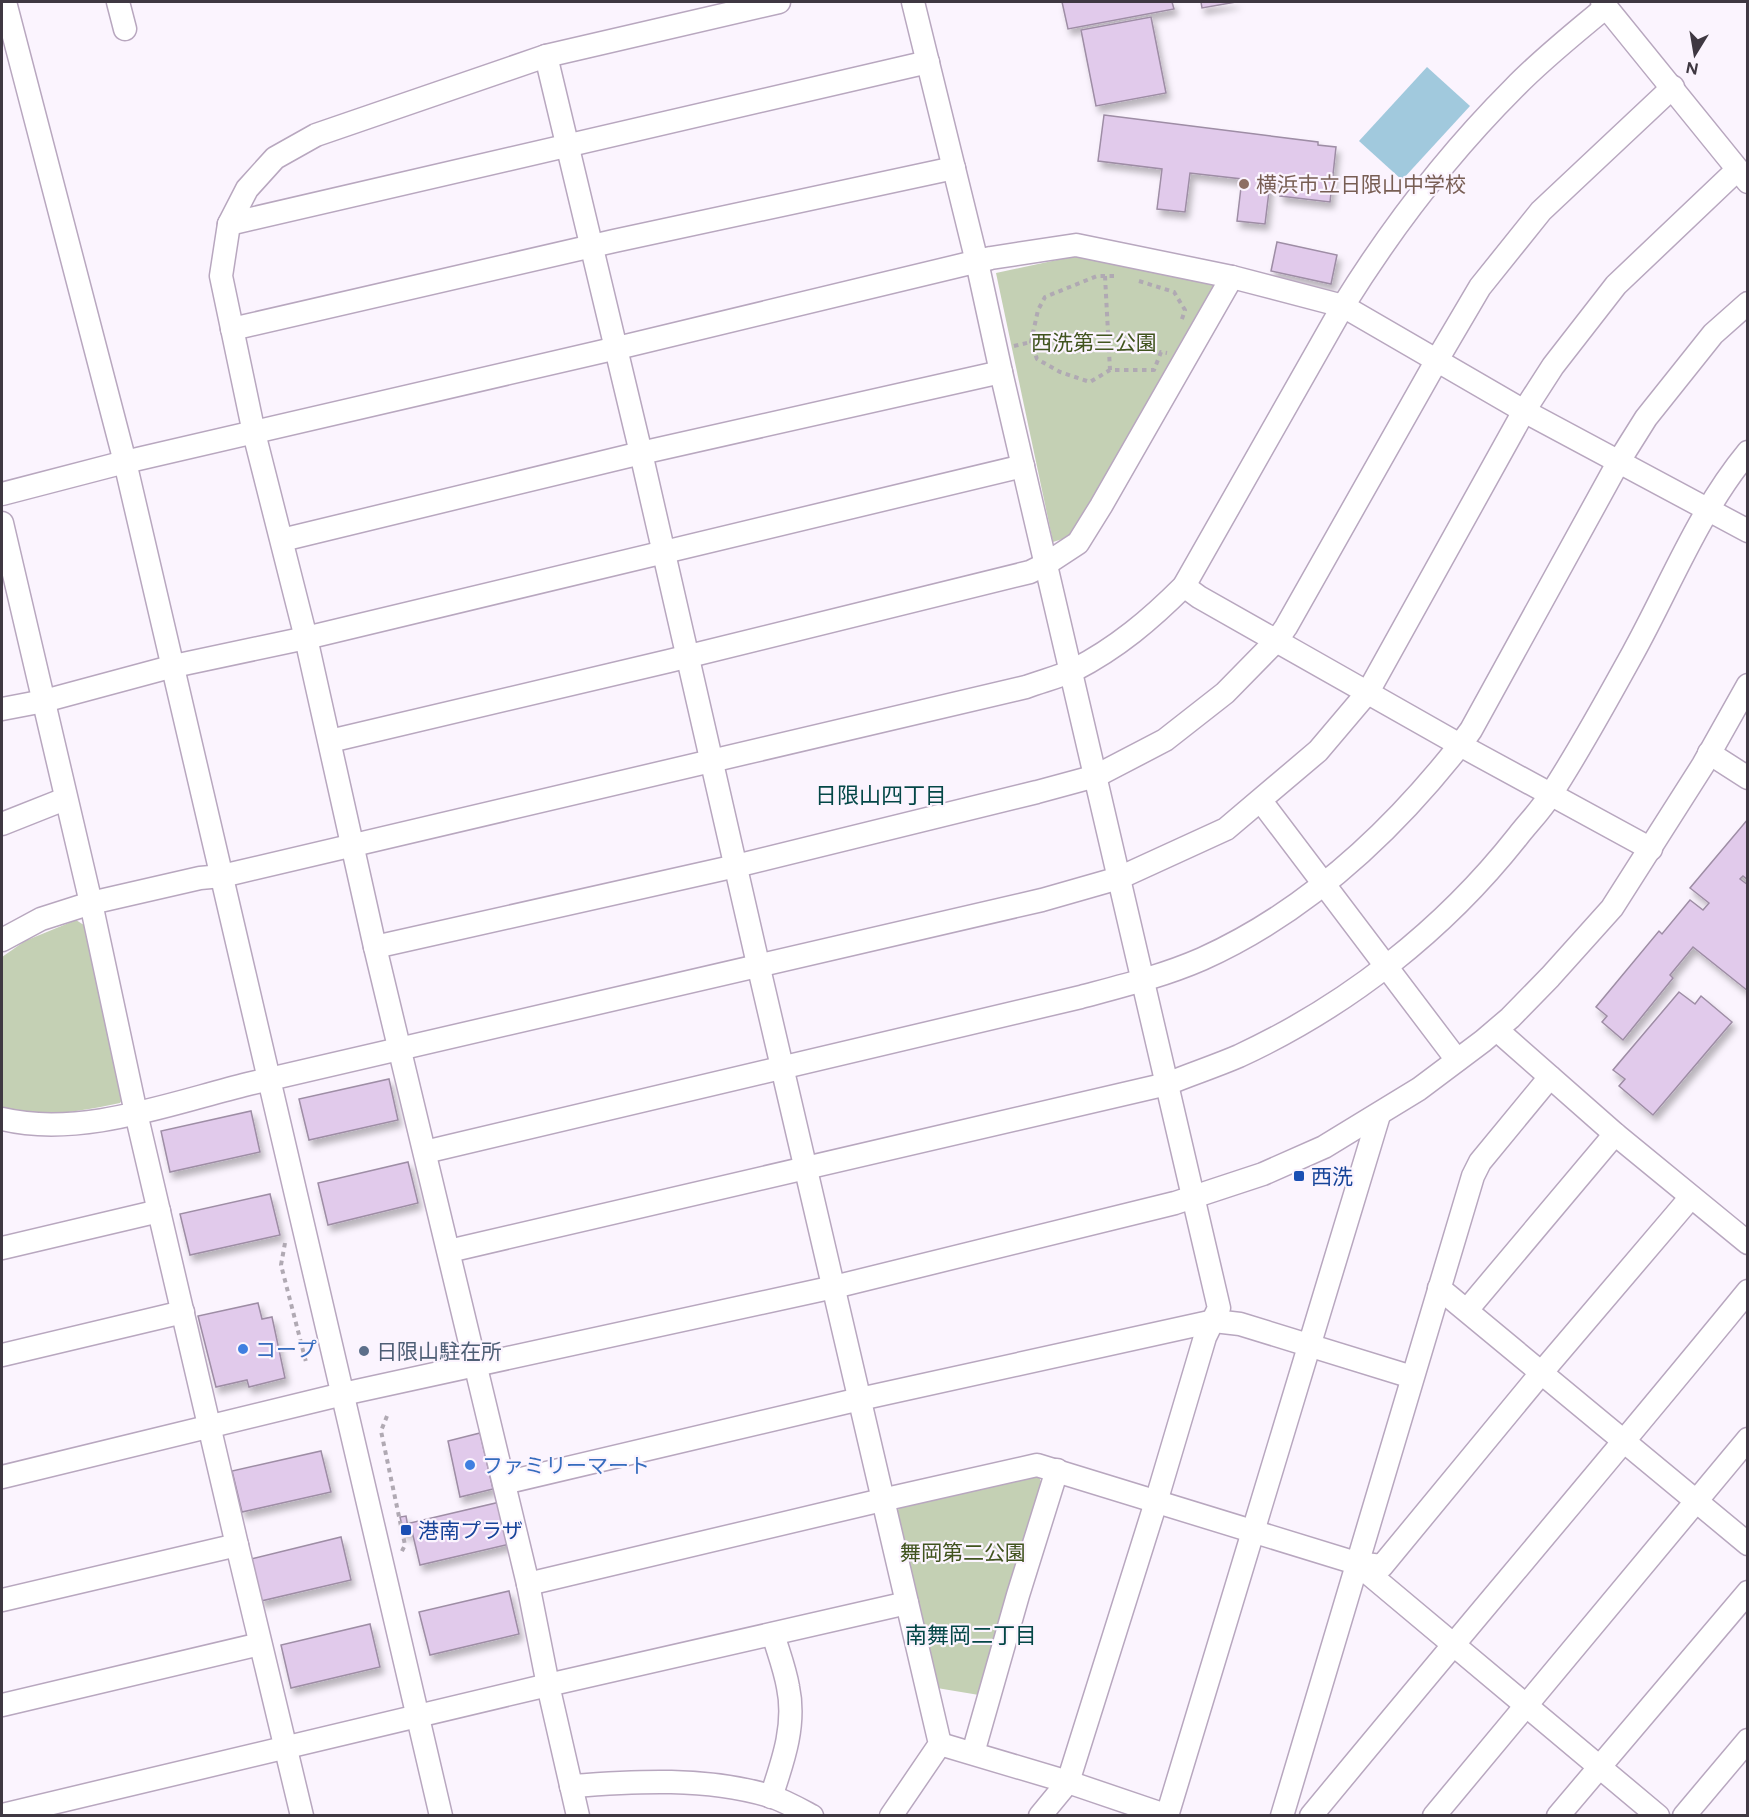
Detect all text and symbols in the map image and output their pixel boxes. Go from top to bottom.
north arrow [1665,24,1725,84]
text: N [1684,58,1700,79]
place label: 横浜市立日限山中学校 [1256,172,1466,197]
marker: 横浜市立日限山中学校 [1237,177,1251,191]
park label: 西洗第三公園 [1031,330,1157,355]
district label: 日限山四丁目 [815,782,947,809]
place label: 西洗 [1311,1164,1353,1189]
marker: 西洗 [1292,1169,1306,1183]
place label: コープ [255,1337,317,1362]
place label: 日限山駐在所 [376,1339,502,1364]
marker: コープ [236,1342,250,1356]
marker: 日限山駐在所 [357,1344,371,1358]
place label: ファミリーマート [482,1453,650,1478]
marker: ファミリーマート [463,1458,477,1472]
place label: 港南プラザ [418,1518,523,1543]
marker: 港南プラザ [399,1523,413,1537]
park label: 舞岡第二公園 [900,1540,1026,1565]
district label: 南舞岡二丁目 [905,1622,1037,1649]

